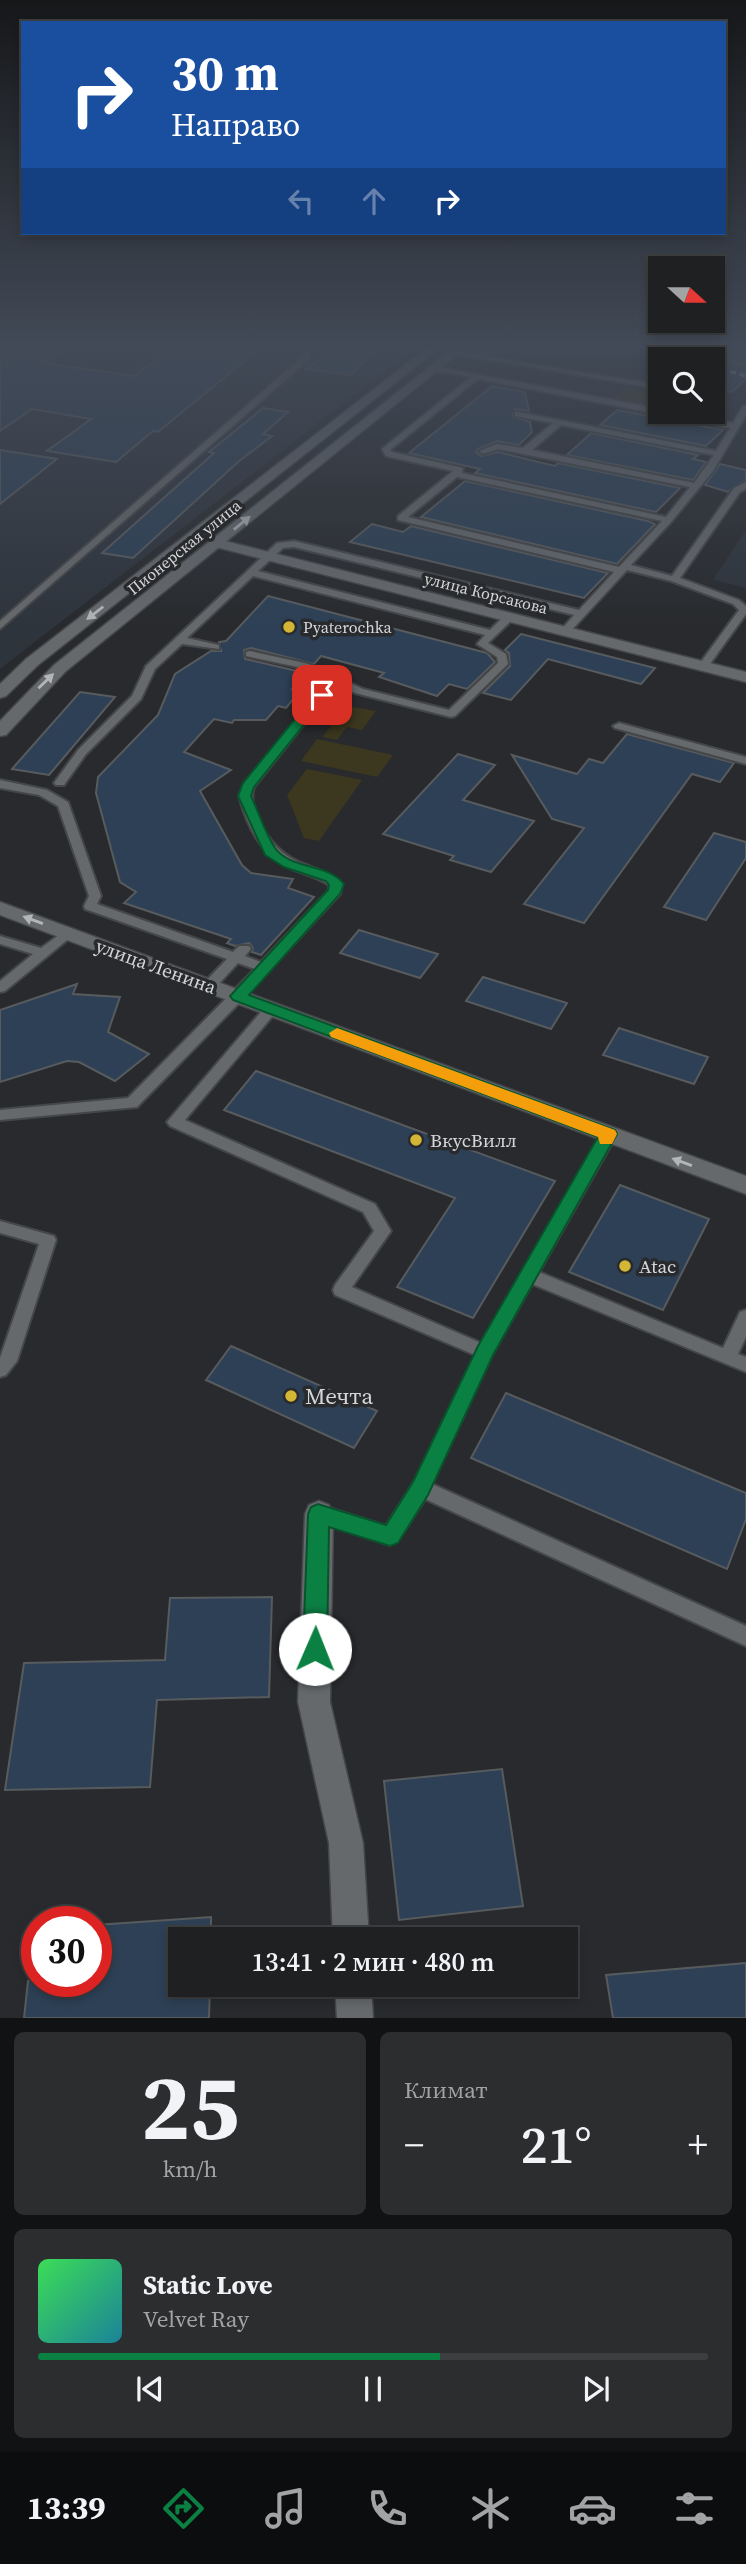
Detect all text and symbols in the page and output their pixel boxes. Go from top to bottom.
text: 30 m [171,39,279,106]
icon: right [56,49,147,140]
text: Направо [171,103,300,147]
icon: left [282,182,320,220]
icon: ahead [355,182,393,220]
icon: right [428,182,466,220]
north arrow [648,256,724,332]
map controls [648,256,725,424]
button: search [648,347,725,424]
street label: Пионерская улица [122,494,246,600]
one-way arrow [232,515,250,530]
street label: улица Корсакова [422,567,551,619]
one-way arrow [86,605,103,620]
place label: Pyaterochka [303,616,393,638]
marker: Pyaterochka [281,619,297,635]
pin [292,665,352,725]
one-way arrow [38,673,55,690]
icon: arrive [303,676,341,714]
one-way arrow [22,914,43,925]
street label: улица Ленина [92,932,220,1000]
place label: ВкусВилл [430,1127,517,1153]
marker: ВкусВилл [408,1132,424,1148]
one-way arrow [672,1156,693,1167]
place label: Atac [639,1253,676,1279]
marker: Atac [617,1258,633,1274]
place label: Мечта [305,1380,373,1412]
marker: Мечта [283,1388,299,1404]
position arrow [278,1612,352,1686]
speed limit sign: 30 [21,1906,112,1997]
text: 13:41 · 2 мин · 480 m [252,1944,494,1980]
text: 25 [141,2045,239,2169]
text: Климат [404,2074,488,2106]
text: 21° [520,2109,592,2180]
text: − [404,2119,424,2171]
text: + [688,2119,708,2171]
text: km/h [163,2153,217,2185]
text: Static Love [143,2267,272,2303]
text: Velvet Ray [143,2303,249,2335]
icon: previous [131,2370,169,2408]
icon: pause [354,2370,392,2408]
icon: next [577,2370,615,2408]
icon: directions [159,2484,208,2533]
icon: music [261,2484,310,2533]
icon: phone [363,2484,412,2533]
icon: climate [466,2484,515,2533]
icon: car [568,2484,617,2533]
icon: filters [670,2484,719,2533]
text: 13:39 [27,2486,106,2530]

